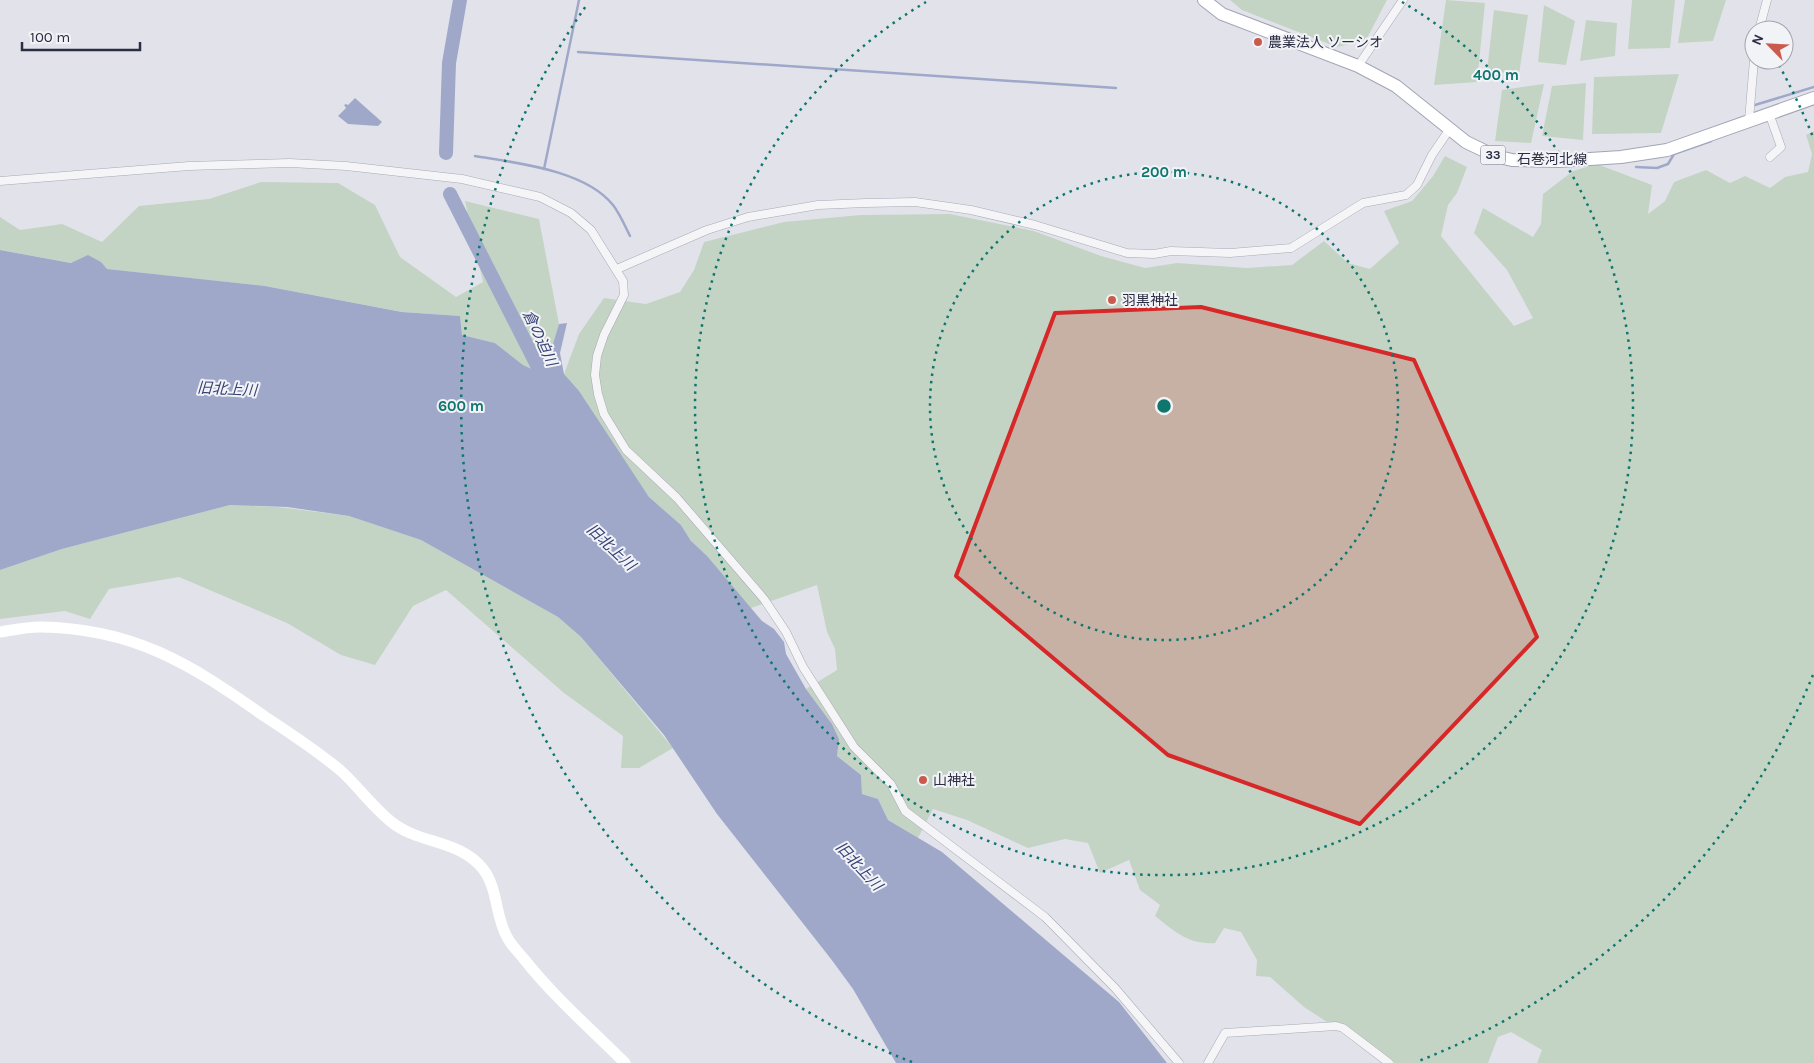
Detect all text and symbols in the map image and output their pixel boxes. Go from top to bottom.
scale bar [22,20,140,52]
north arrow [1744,20,1794,70]
text: 100 m [30,28,70,46]
text: N [1748,32,1767,48]
place label: 農業法人 ソーシオ [1268,34,1383,51]
marker: 農業法人 ソーシオ [1252,36,1264,48]
text: 400 m [1473,66,1519,84]
road number: 33 [1480,146,1506,164]
street label: 石巻河北線 [1517,151,1587,168]
text: 200 m [1141,163,1187,181]
place label: 羽黒神社 [1122,292,1178,309]
marker: 羽黒神社 [1106,294,1118,306]
water label: 倉の迫川 [519,307,562,371]
water label: 旧北上川 [197,378,259,400]
text: 600 m [438,397,484,415]
centre of rings [1155,397,1173,415]
water label: 旧北上川 [583,520,641,575]
place label: 山神社 [933,772,975,789]
marker: 山神社 [917,774,929,786]
water label: 旧北上川 [832,838,887,896]

